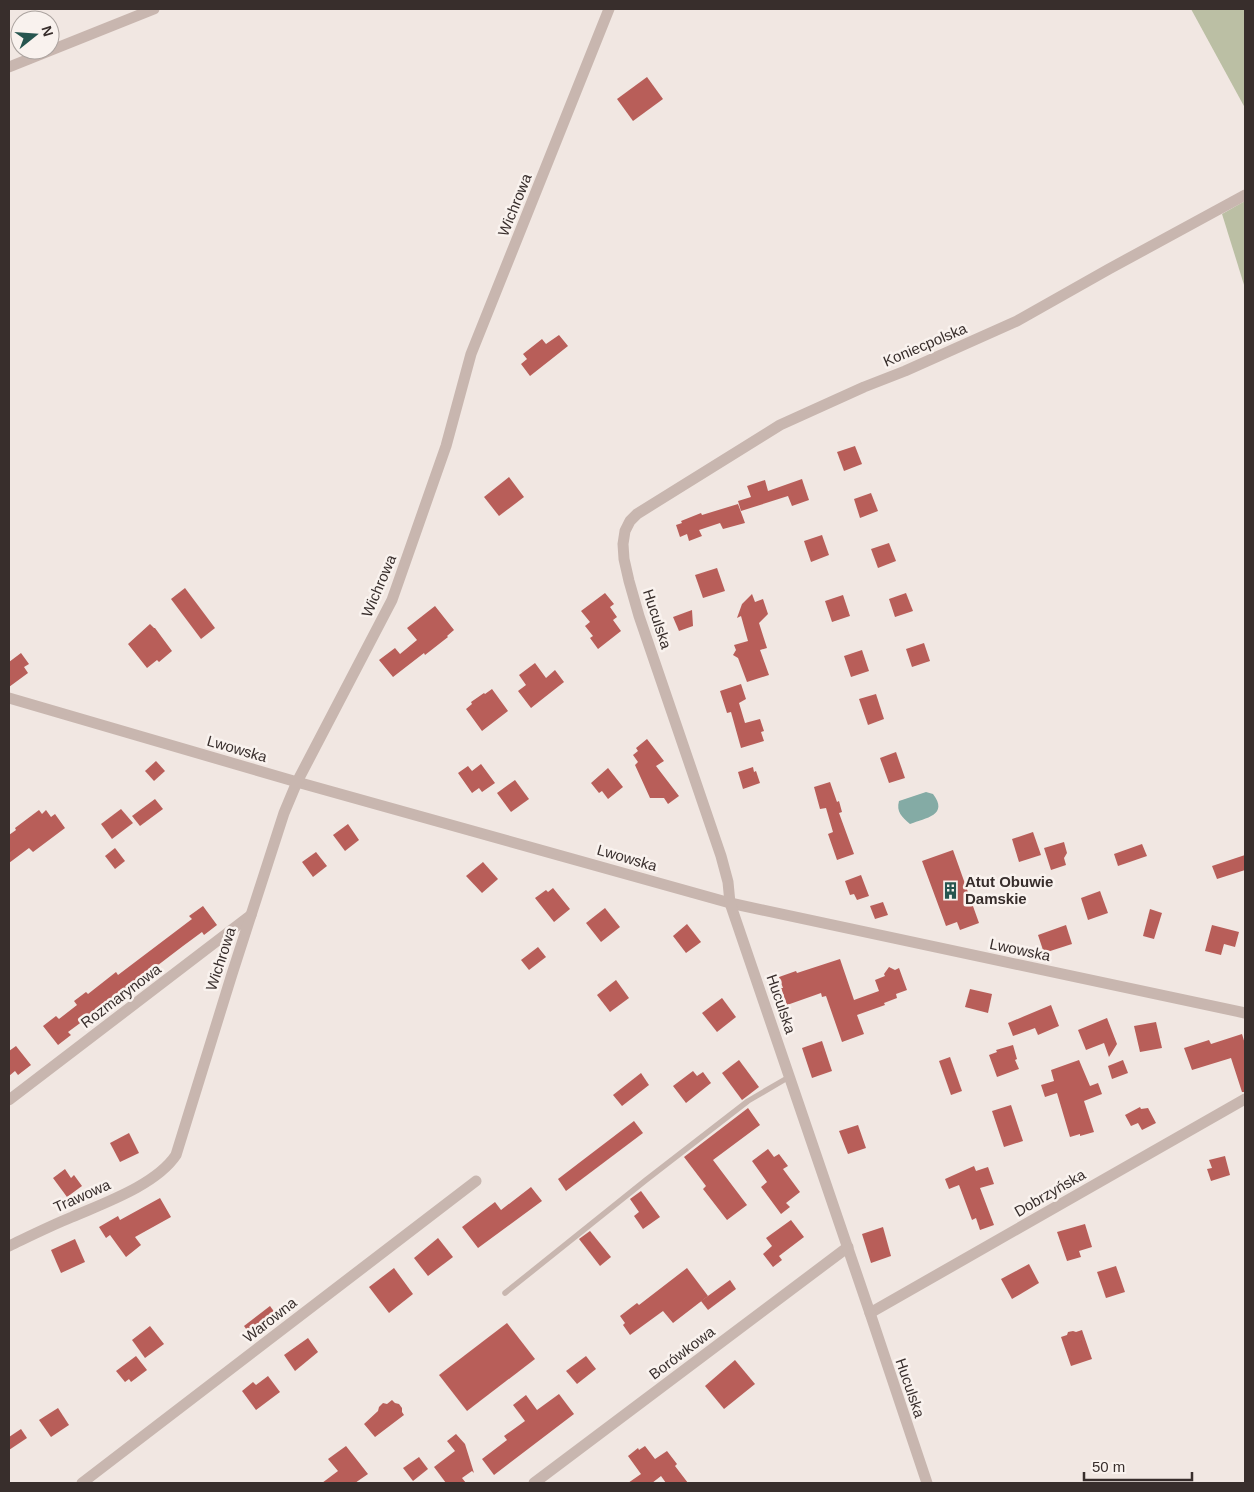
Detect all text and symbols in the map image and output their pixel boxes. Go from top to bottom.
north arrow [10,10,60,60]
text: N [38,24,57,38]
street label: Wichrowa [494,171,535,239]
street label: Koniecpolska [880,319,970,370]
street label: Wichrowa [358,552,399,619]
street label: Huculska [640,587,675,651]
street label: Lwowska [205,732,270,765]
street label: Lwowska [595,841,660,874]
place label: Atut Obuwie Damskie [965,873,1053,907]
building icon: Atut Obuwie Damskie [941,881,961,901]
street label: Wichrowa [202,924,239,993]
street label: Lwowska [988,935,1053,964]
street label: Rozmarynowa [77,960,165,1031]
street label: Huculska [763,972,800,1036]
street label: Dobrzyńska [1011,1165,1089,1220]
street label: Trawowa [51,1175,113,1216]
street label: Warowna [240,1293,300,1346]
street label: Borówkowa [646,1322,718,1383]
street label: Huculska [892,1356,929,1420]
scale bar [1084,1450,1192,1482]
text: 50 m [1092,1458,1125,1475]

